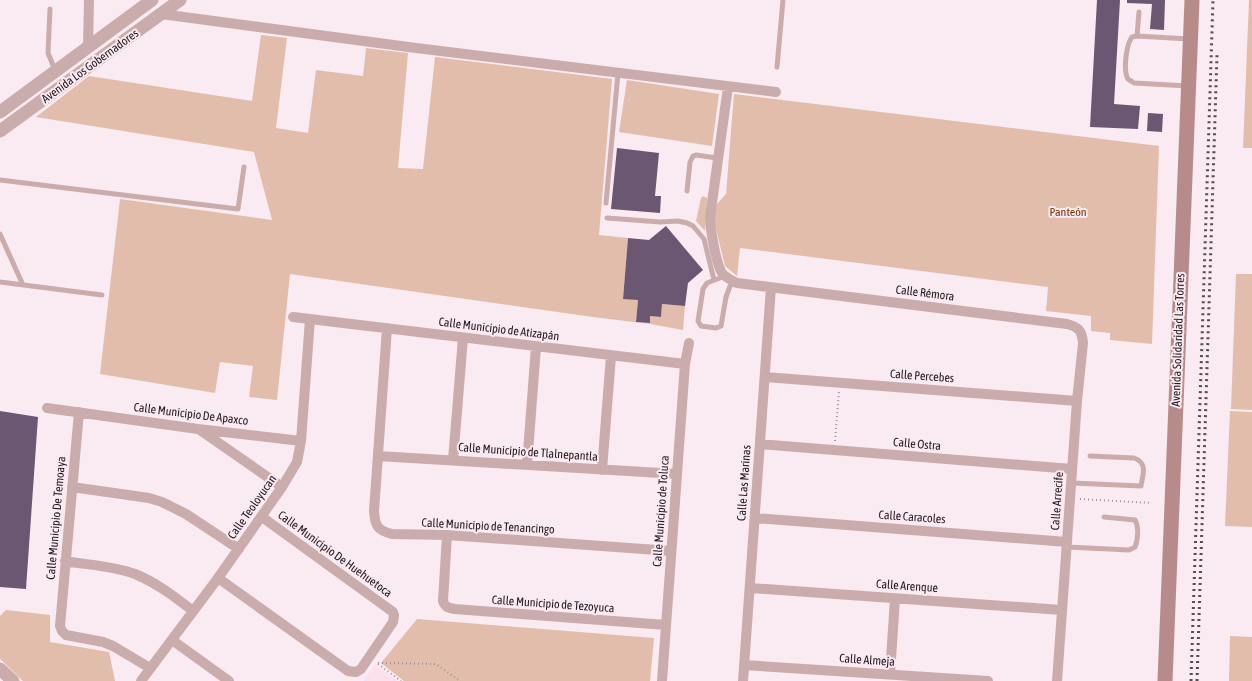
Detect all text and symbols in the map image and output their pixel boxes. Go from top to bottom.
street label: Avenida Los Gobernadores [39,26,141,106]
park label: Panteón [1049,205,1087,219]
street label: Avenida Solidaridad Las Torres [1169,273,1187,407]
street label: Calle Rémora [895,282,955,304]
street label: Calle Municipio de Atizapán [438,315,560,343]
street label: Calle Percebes [889,367,955,385]
street label: Calle Municipio De Apaxco [133,400,249,428]
street label: Calle Ostra [893,435,941,453]
street label: Calle Municipio de Tlalnepantla [458,440,598,464]
street label: Calle Las Marinas [734,445,754,521]
street label: Calle Municipio de Toluca [650,455,672,567]
street label: Calle Municipio De Temoaya [44,456,68,580]
street label: Calle Arrecife [1048,471,1066,531]
street label: Calle Teoloyucan [225,472,279,542]
street label: Calle Municipio De Huehuetoca [275,508,395,600]
street label: Calle Caracoles [878,508,946,526]
street label: Calle Municipio de Tenancingo [421,516,555,536]
street label: Calle Arenque [876,577,938,595]
street label: Calle Municipio de Tezoyuca [491,593,615,615]
street label: Calle Almeja [839,651,895,669]

